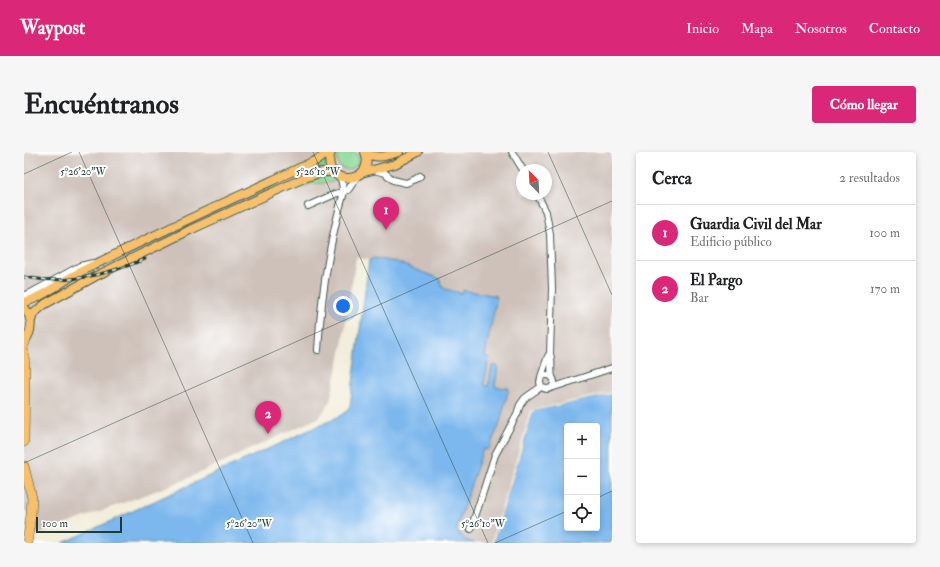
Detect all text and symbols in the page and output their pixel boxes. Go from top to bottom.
text: Waypost [20,16,85,40]
text: Inicio [686,20,719,37]
text: Mapa [741,20,773,37]
text: Nosotros [795,20,847,37]
text: Contacto [869,20,920,37]
button: Cómo llegar [812,86,916,123]
text: Encuéntranos [24,87,179,122]
north arrow [516,164,552,200]
text: 5°26'20"W [60,166,106,178]
text: 5°26'10"W [296,166,341,178]
text: Cerca [652,168,692,189]
text: 2 resultados [839,170,900,186]
pin: 1 [373,197,399,230]
text: Guardia Civil del Mar [690,215,822,234]
text: 1 [663,225,667,241]
text: 100 m [869,225,900,241]
text: Edificio público [690,234,772,250]
text: El Pargo [690,271,743,290]
text: 2 [662,281,668,297]
text: 170 m [870,281,900,297]
text: Bar [690,290,709,306]
your location [333,296,353,316]
pin: 2 [255,401,281,434]
map controls [564,423,600,531]
button: + [564,423,600,459]
button: − [564,459,600,495]
button: locate [564,495,600,531]
scale bar [36,515,122,534]
text: 100 m [42,517,68,530]
text: 5°26'20"W [226,518,272,530]
text: 5°26'10"W [461,518,506,530]

